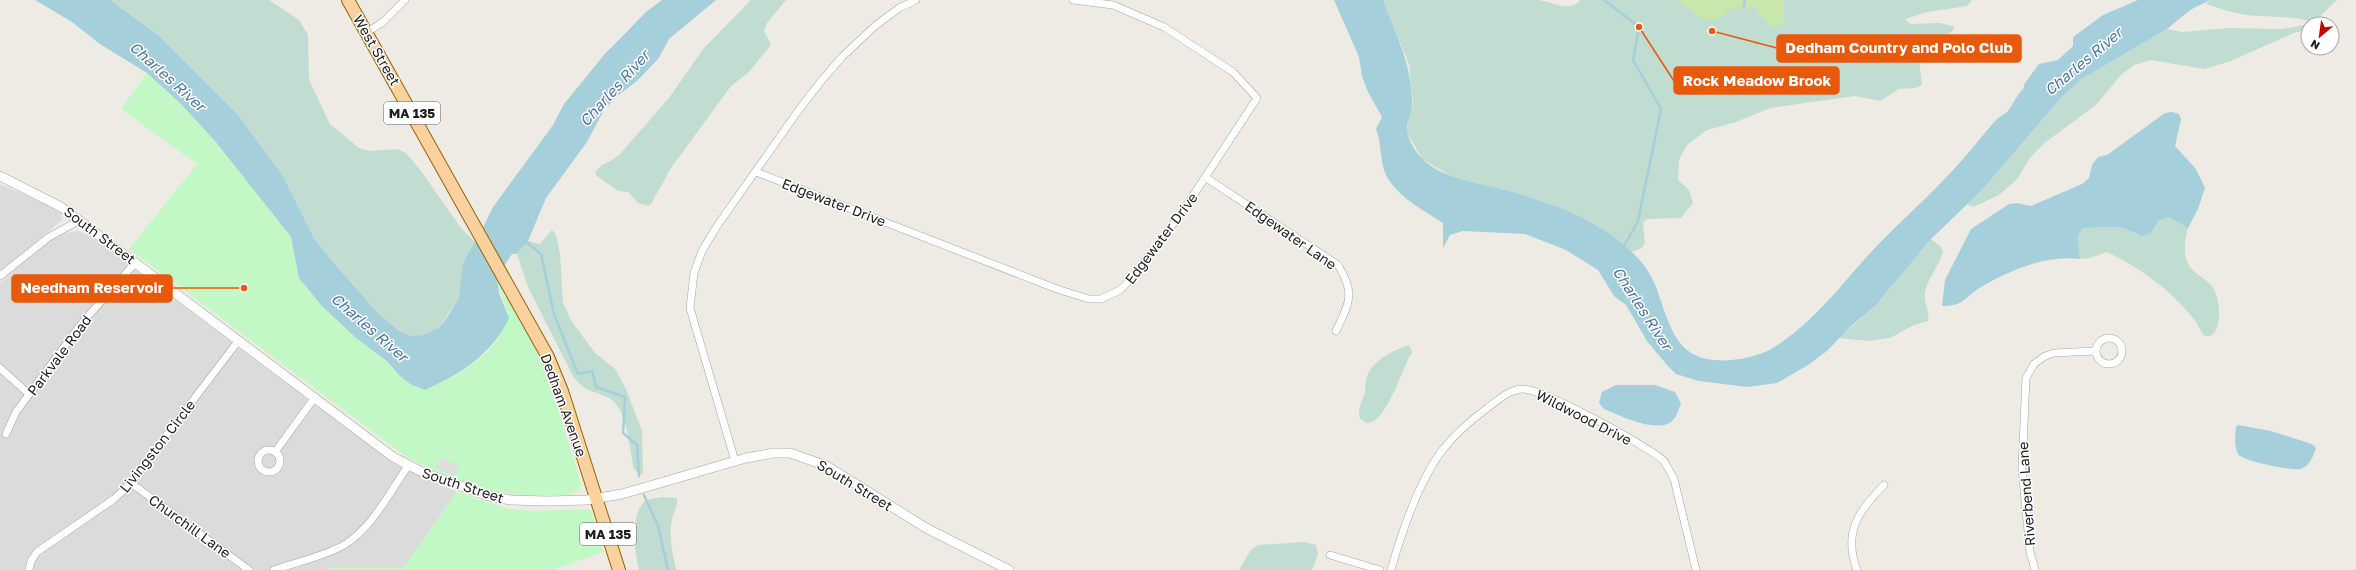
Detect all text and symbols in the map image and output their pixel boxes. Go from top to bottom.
street label: West Street [350,12,404,88]
north arrow [2300,16,2340,56]
water label: Charles River [2041,22,2127,99]
callout: Dedham Country and Polo Club [1777,35,2021,62]
water label: Charles River [126,37,211,116]
text: N [2308,37,2322,53]
text: Dedham Country and Polo Club [1785,38,2013,56]
water label: Charles River [575,45,654,130]
callout: Rock Meadow Brook [1674,67,1839,94]
text: Rock Meadow Brook [1683,71,1832,89]
road number: MA 135 [384,102,440,124]
street label: Edgewater Drive [780,174,888,230]
street label: Edgewater Drive [1121,189,1201,287]
street label: Edgewater Lane [1242,197,1340,273]
street label: South Street [61,203,139,267]
water label: Charles River [1609,263,1678,355]
callout: Needham Reservoir [12,275,172,302]
text: Needham Reservoir [20,278,164,296]
water label: Charles River [328,289,414,367]
street label: Parkvale Road [23,312,95,398]
street label: Dedham Avenue [537,351,591,459]
street label: Wildwood Drive [1533,386,1635,448]
street label: Livingston Circle [116,396,198,496]
street label: Riverbend Lane [2014,441,2038,547]
street label: South Street [814,456,896,514]
street label: South Street [420,464,506,506]
street label: Churchill Lane [146,491,234,561]
road number: MA 135 [580,523,636,545]

